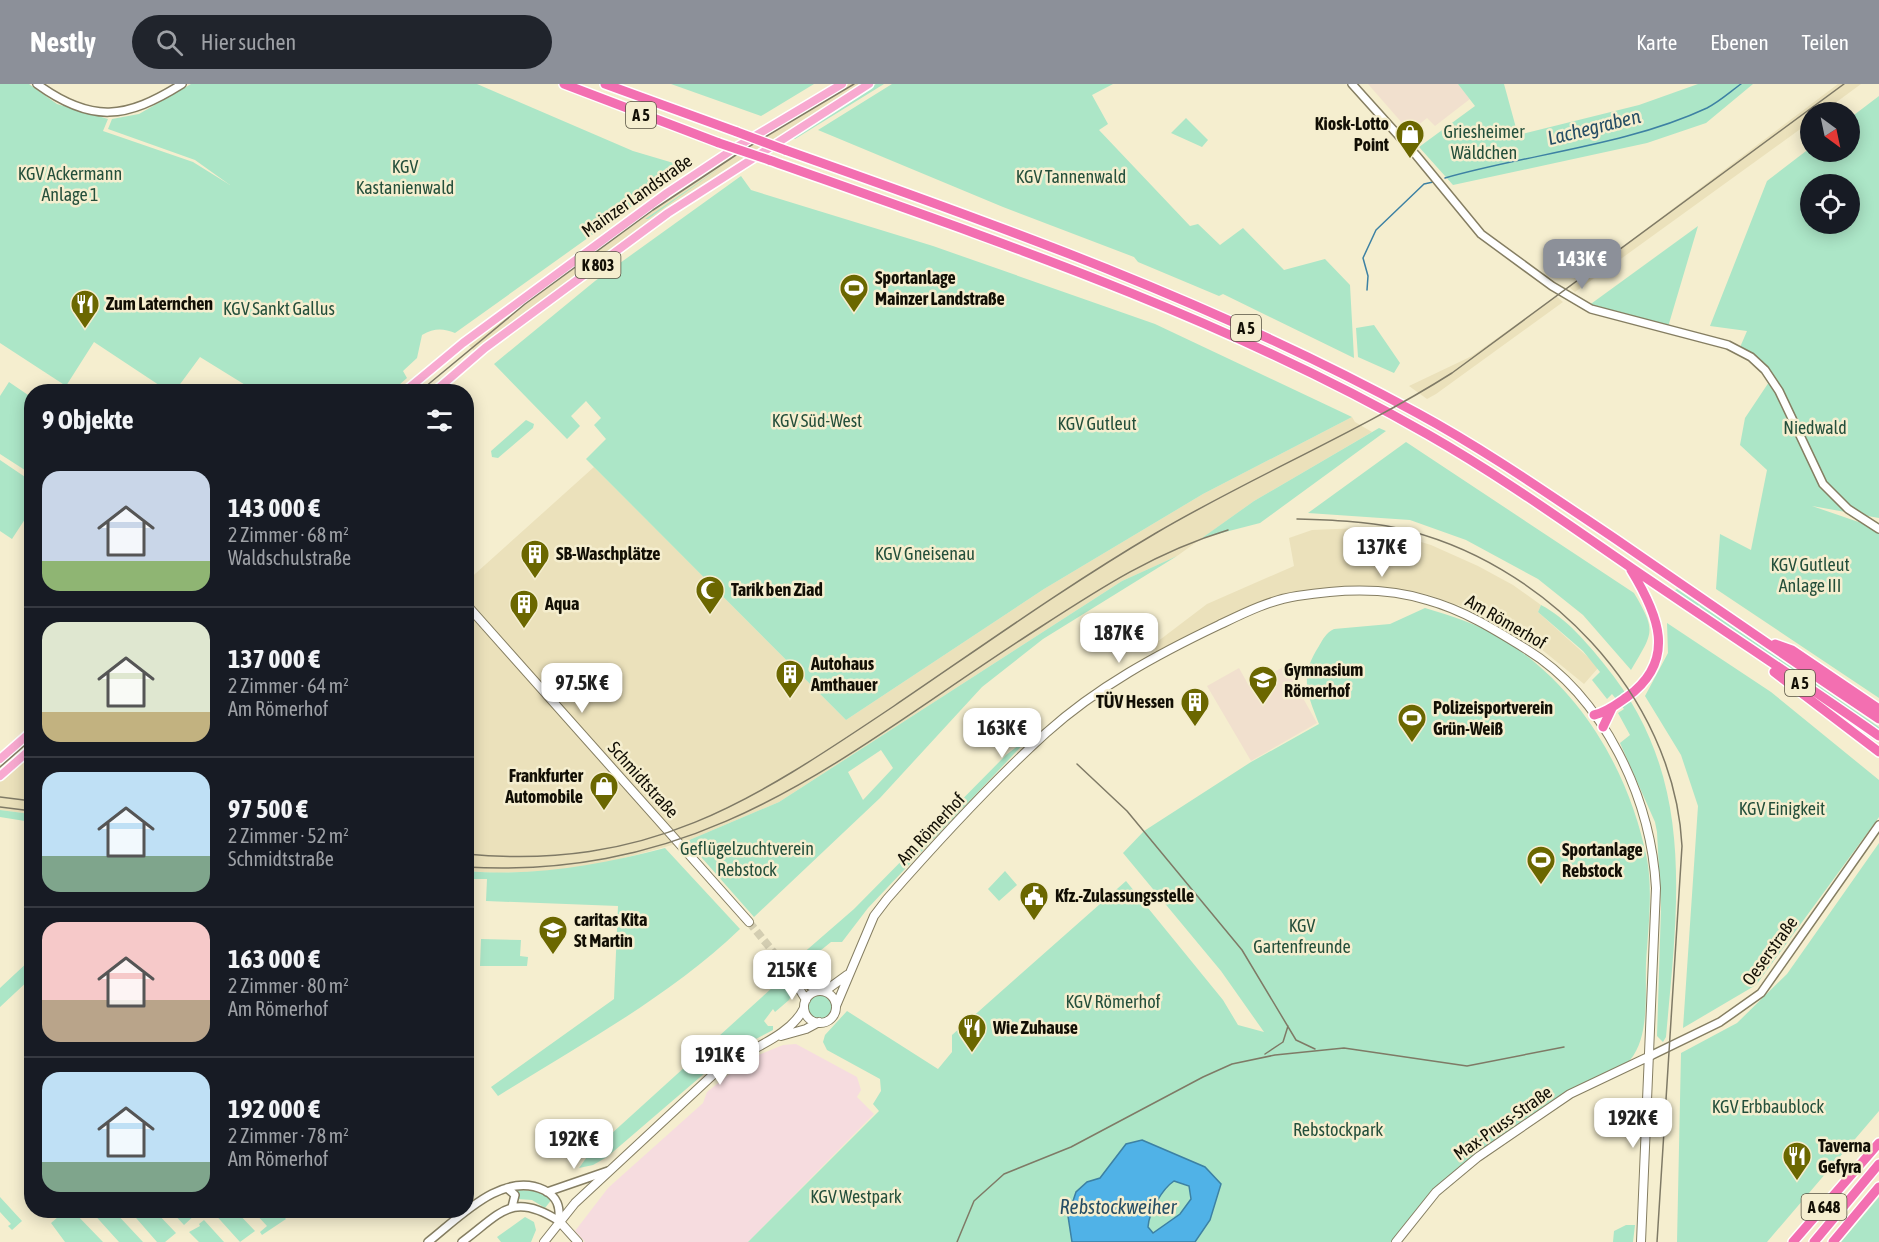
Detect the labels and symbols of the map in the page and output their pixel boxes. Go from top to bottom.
road number: A 5 [626,102,656,128]
north arrow [1800,102,1860,162]
water label: Lachegraben [1545,104,1643,149]
place label: Kiosk-Lotto Point [1315,113,1390,155]
shop icon: Kiosk-Lotto Point [1394,118,1426,160]
park label: Griesheimer Wäldchen [1444,121,1525,163]
street label: Mainzer Landstraße [578,150,696,241]
park label: KGV Kastanienwald [356,156,454,198]
park label: KGV Ackermann Anlage 1 [18,163,122,205]
park label: KGV Tannenwald [1016,166,1126,187]
pin: 143K € [1533,239,1631,290]
road number: K 803 [576,252,620,278]
place label: Sportanlage Mainzer Landstraße [875,267,1005,309]
sports icon: Sportanlage Mainzer Landstraße [838,272,870,314]
restaurant icon: Zum Laternchen [69,288,101,330]
place label: Zum Laternchen [106,293,213,314]
park label: KGV Sankt Gallus [223,298,335,319]
road number: A 5 [1231,315,1261,341]
park label: KGV Süd-West [772,410,862,431]
park label: KGV Gutleut [1057,413,1137,434]
park label: Niedwald [1783,417,1847,438]
pin: 137K € [1333,527,1431,578]
building icon: SB-Waschplätze [519,538,551,580]
place label: SB-Waschplätze [556,543,661,564]
park label: KGV Gneisenau [875,543,975,564]
park label: KGV Gutleut Anlage III [1770,554,1850,596]
mosque icon: Tarik ben Ziad [694,574,726,616]
place label: Tarik ben Ziad [731,579,823,600]
building icon: Aqua [508,588,540,630]
street label: Am Römerhof [1462,590,1551,653]
place label: Aqua [544,593,579,614]
pin: 187K € [1070,613,1168,664]
place label: Autohaus Amthauer [810,653,878,695]
building icon: Autohaus Amthauer [774,658,806,700]
place label: Gymnasium Römerhof [1284,659,1363,701]
pin: 97.5K € [527,663,637,714]
school or university icon: Gymnasium Römerhof [1247,664,1279,706]
road number: A 5 [1785,670,1815,696]
building icon: TÜV Hessen [1179,686,1211,728]
place label: TÜV Hessen [1096,691,1174,712]
place label: Polizeisportverein Grün-Weiß [1433,697,1553,739]
sports icon: Polizeisportverein Grün-Weiß [1396,702,1428,744]
pin: 163K € [953,708,1051,759]
street label: Schmidtstraße [604,737,683,822]
place label: Frankfurter Automobile [504,765,584,807]
shop icon: Frankfurter Automobile [588,770,620,812]
street label: Am Römerhof [892,788,969,869]
park label: KGV Einigkeit [1739,798,1825,819]
park label: Geflügelzuchtverein Rebstock [680,838,814,880]
place label: Sportanlage Rebstock [1562,839,1643,881]
sports icon: Sportanlage Rebstock [1525,844,1557,886]
public building icon: Kfz.-Zulassungsstelle [1018,880,1050,922]
place label: Kfz.-Zulassungsstelle [1055,885,1194,906]
place label: caritas Kita St Martin [574,909,647,951]
street label: Oeserstraße [1738,912,1802,989]
school or university icon: caritas Kita St Martin [537,914,569,956]
park label: KGV Gartenfreunde [1253,915,1351,957]
pin: 215K € [743,950,841,1001]
park label: KGV Römerhof [1065,991,1161,1012]
restaurant icon: Wie Zuhause [956,1012,988,1054]
place label: Wie Zuhause [992,1017,1078,1038]
pin: 191K € [671,1035,769,1086]
street label: Max-Pruss-Straße [1450,1081,1556,1164]
park label: KGV Erbbaublock [1712,1096,1824,1117]
pin: 192K € [1584,1098,1682,1149]
pin: 192K € [525,1119,623,1170]
park label: Rebstockpark [1293,1119,1383,1140]
place label: Taverna Gefyra [1818,1135,1871,1177]
restaurant icon: Taverna Gefyra [1781,1140,1813,1182]
park label: KGV Westpark [810,1186,902,1207]
road number: A 648 [1802,1194,1846,1220]
water label: Rebstockweiher [1060,1195,1178,1218]

